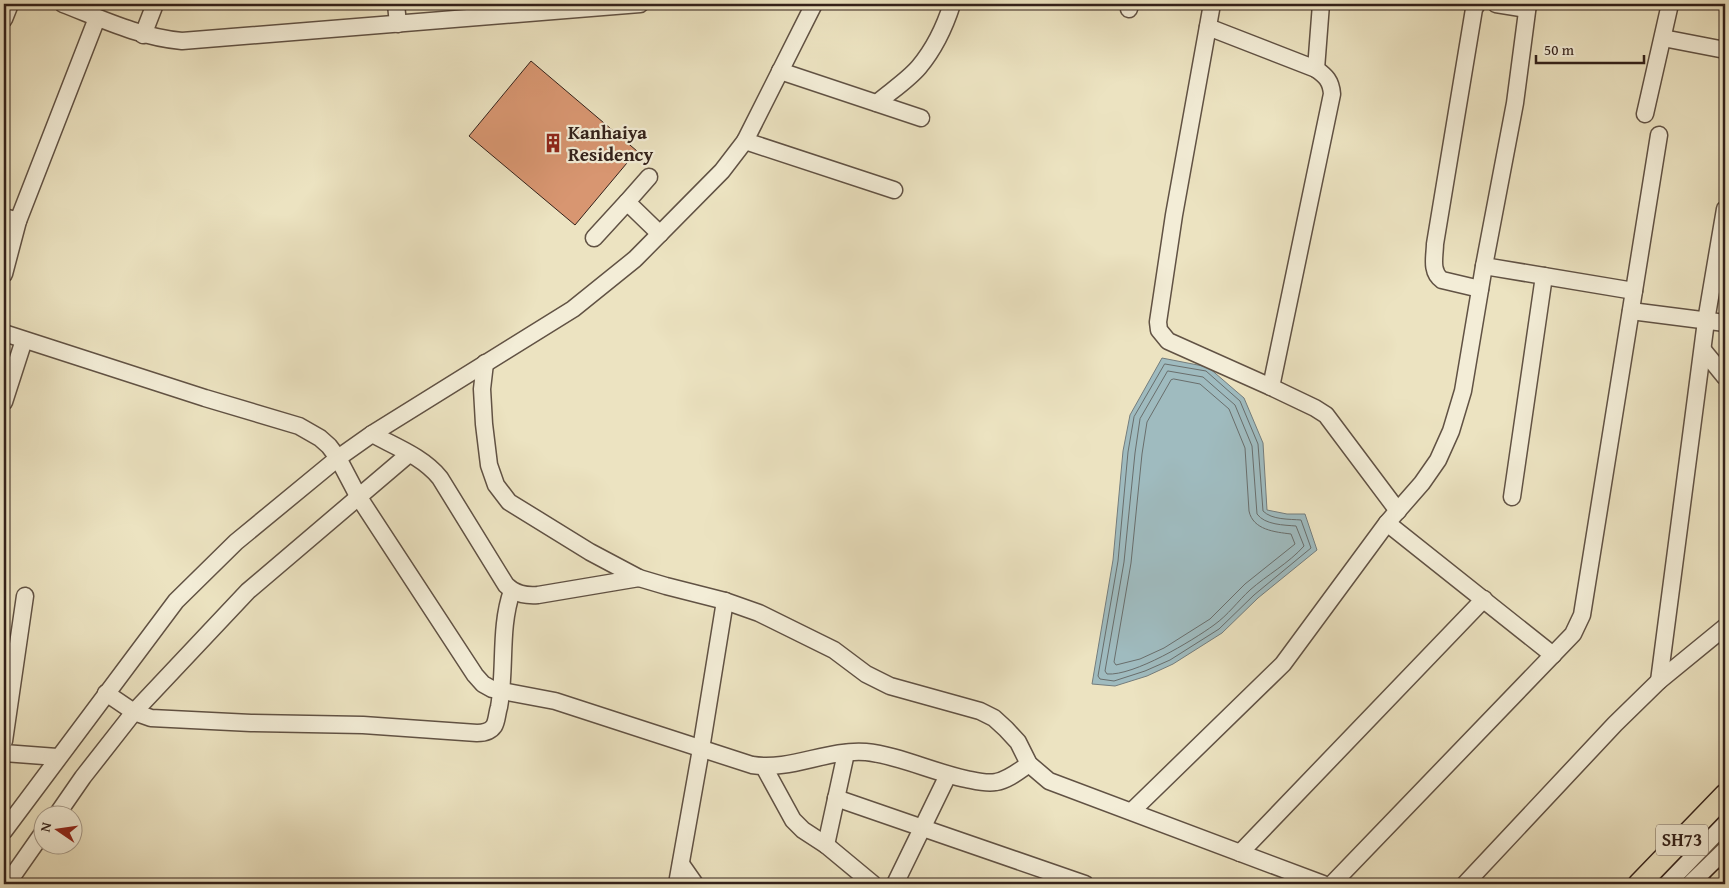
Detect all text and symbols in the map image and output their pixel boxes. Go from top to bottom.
scale bar [1536,32,1644,64]
text: 50 m [1544,39,1575,60]
place label: Kanhaiya Residency [568,118,653,168]
building icon: Kanhaiya Residency [542,132,564,154]
north arrow [32,806,82,856]
text: N [35,820,56,834]
road number: SH73 [1656,824,1708,856]

